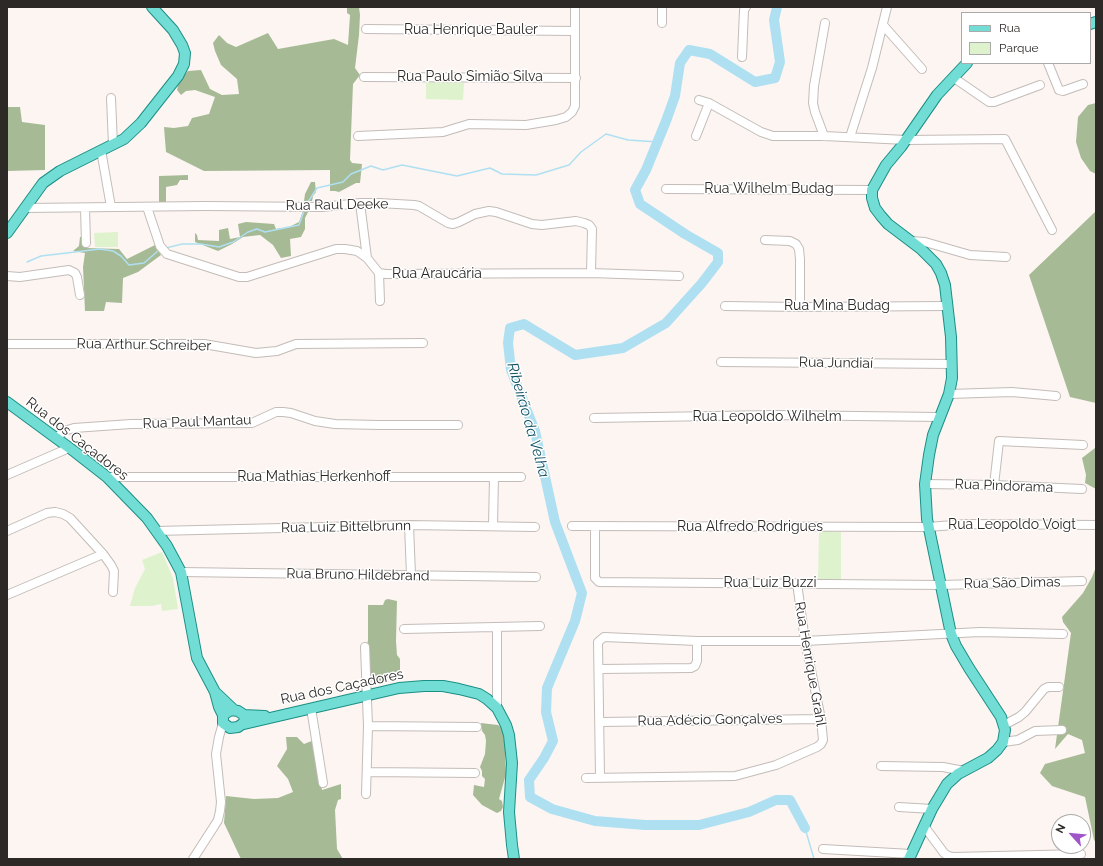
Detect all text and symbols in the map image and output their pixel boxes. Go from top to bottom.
legend [961,12,1091,64]
text: Rua [999,21,1020,35]
street label: Rua Henrique Bauler [404,22,538,38]
text: Parque [999,41,1039,55]
street label: Rua Paulo Simião Silva [397,69,543,85]
street label: Rua Wilhelm Budag [704,181,834,197]
street label: Rua Raul Deeke [286,196,388,214]
street label: Rua Araucária [392,266,482,282]
street label: Rua Mina Budag [784,298,890,314]
street label: Rua Arthur Schreiber [77,335,211,355]
street label: Rua Jundiaí [799,354,873,372]
water label: Ribeirão da Velha [503,360,553,480]
street label: Rua dos Caçadores [23,394,131,484]
street label: Rua Leopoldo Wilhelm [692,409,842,425]
street label: Rua Paul Mantau [142,412,252,432]
street label: Rua Mathias Herkenhoff [237,469,391,485]
street label: Rua Pindorama [954,476,1054,496]
street label: Rua Luiz Bittelbrunn [281,517,411,537]
street label: Rua Leopoldo Voigt [948,517,1076,533]
street label: Rua Alfredo Rodrigues [677,519,823,535]
street label: Rua Bruno Hildebrand [286,565,430,585]
street label: Rua São Dimas [963,574,1061,592]
street label: Rua Luiz Buzzi [724,575,816,591]
street label: Rua Henrique Grahl [791,600,829,728]
street label: Rua dos Caçadores [279,666,405,708]
street label: Rua Adécio Gonçalves [637,710,783,730]
north arrow [1051,814,1091,854]
text: N [1053,822,1068,835]

